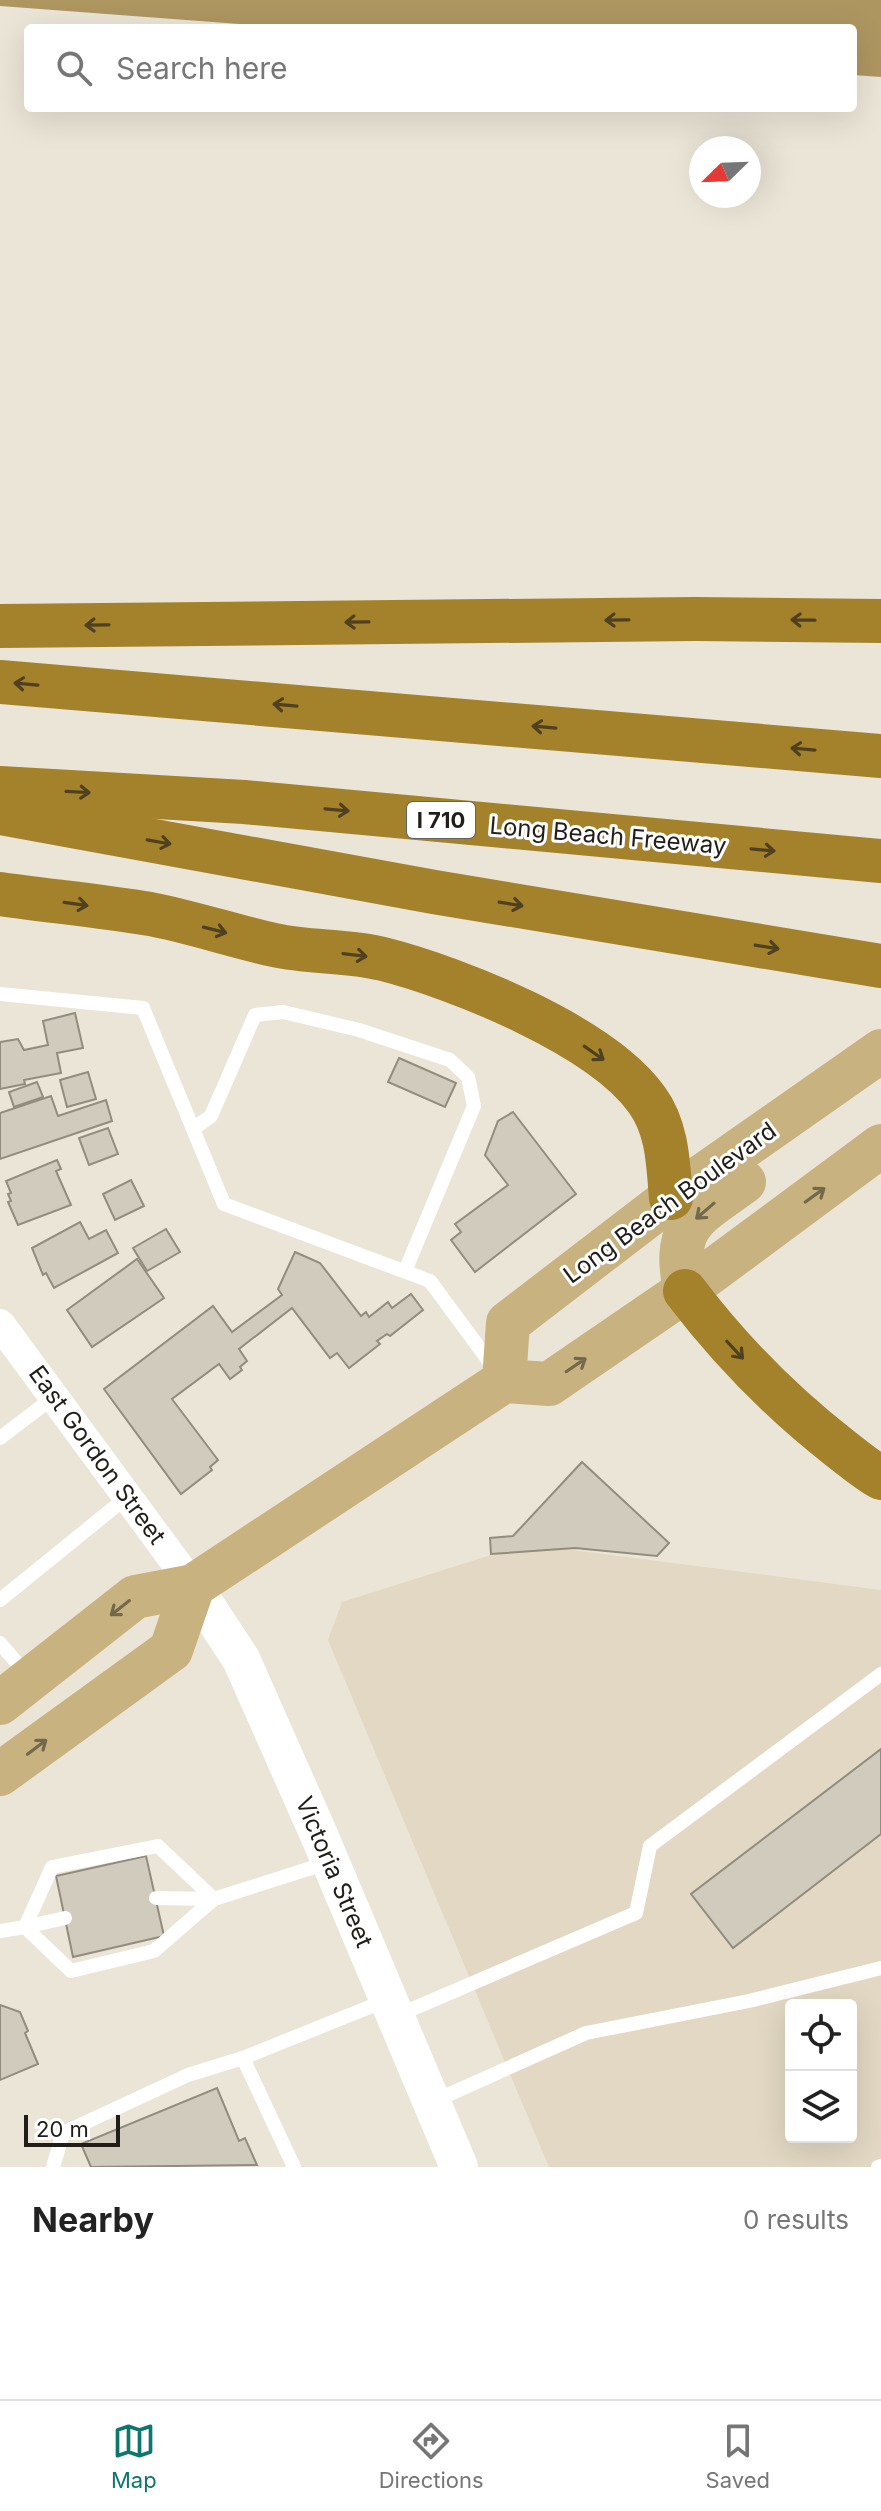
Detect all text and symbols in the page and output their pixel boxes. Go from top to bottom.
search box [24,24,857,112]
icon: search [52,46,96,90]
text: Search here [116,50,288,86]
north arrow [689,136,761,208]
one-way arrow [604,612,631,627]
one-way arrow [790,612,817,628]
one-way arrow [344,614,371,630]
one-way arrow [84,617,111,632]
one-way arrow [13,676,40,691]
one-way arrow [272,697,299,712]
one-way arrow [531,719,558,734]
one-way arrow [790,741,817,756]
one-way arrow [64,785,91,800]
road number: I 710 [407,802,475,838]
one-way arrow [323,803,350,818]
street label: Long Beach Freeway [488,811,728,860]
one-way arrow [146,835,172,850]
one-way arrow [749,843,776,858]
one-way arrow [63,897,88,912]
one-way arrow [497,898,523,913]
one-way arrow [202,924,228,939]
one-way arrow [754,940,779,955]
one-way arrow [341,948,368,963]
one-way arrow [583,1045,605,1061]
street label: Long Beach Boulevard [558,1116,782,1289]
one-way arrow [804,1186,826,1203]
one-way arrow [695,1202,716,1220]
one-way arrow [726,1340,745,1360]
one-way arrow [564,1357,587,1373]
street label: East Gordon Street [23,1360,172,1550]
one-way arrow [110,1600,131,1617]
one-way arrow [25,1739,47,1756]
street label: Victoria Street [290,1792,379,1952]
map controls [785,1999,857,2143]
button: locate [785,1999,857,2071]
button: layers [785,2071,857,2143]
scale bar [24,2111,120,2147]
text: 20 m [36,2116,89,2142]
text: Nearby [32,2199,154,2240]
text: 0 results [743,2204,849,2235]
tab: Map [111,2419,157,2493]
tab: Directions [379,2419,484,2493]
tab: Saved [706,2419,770,2493]

